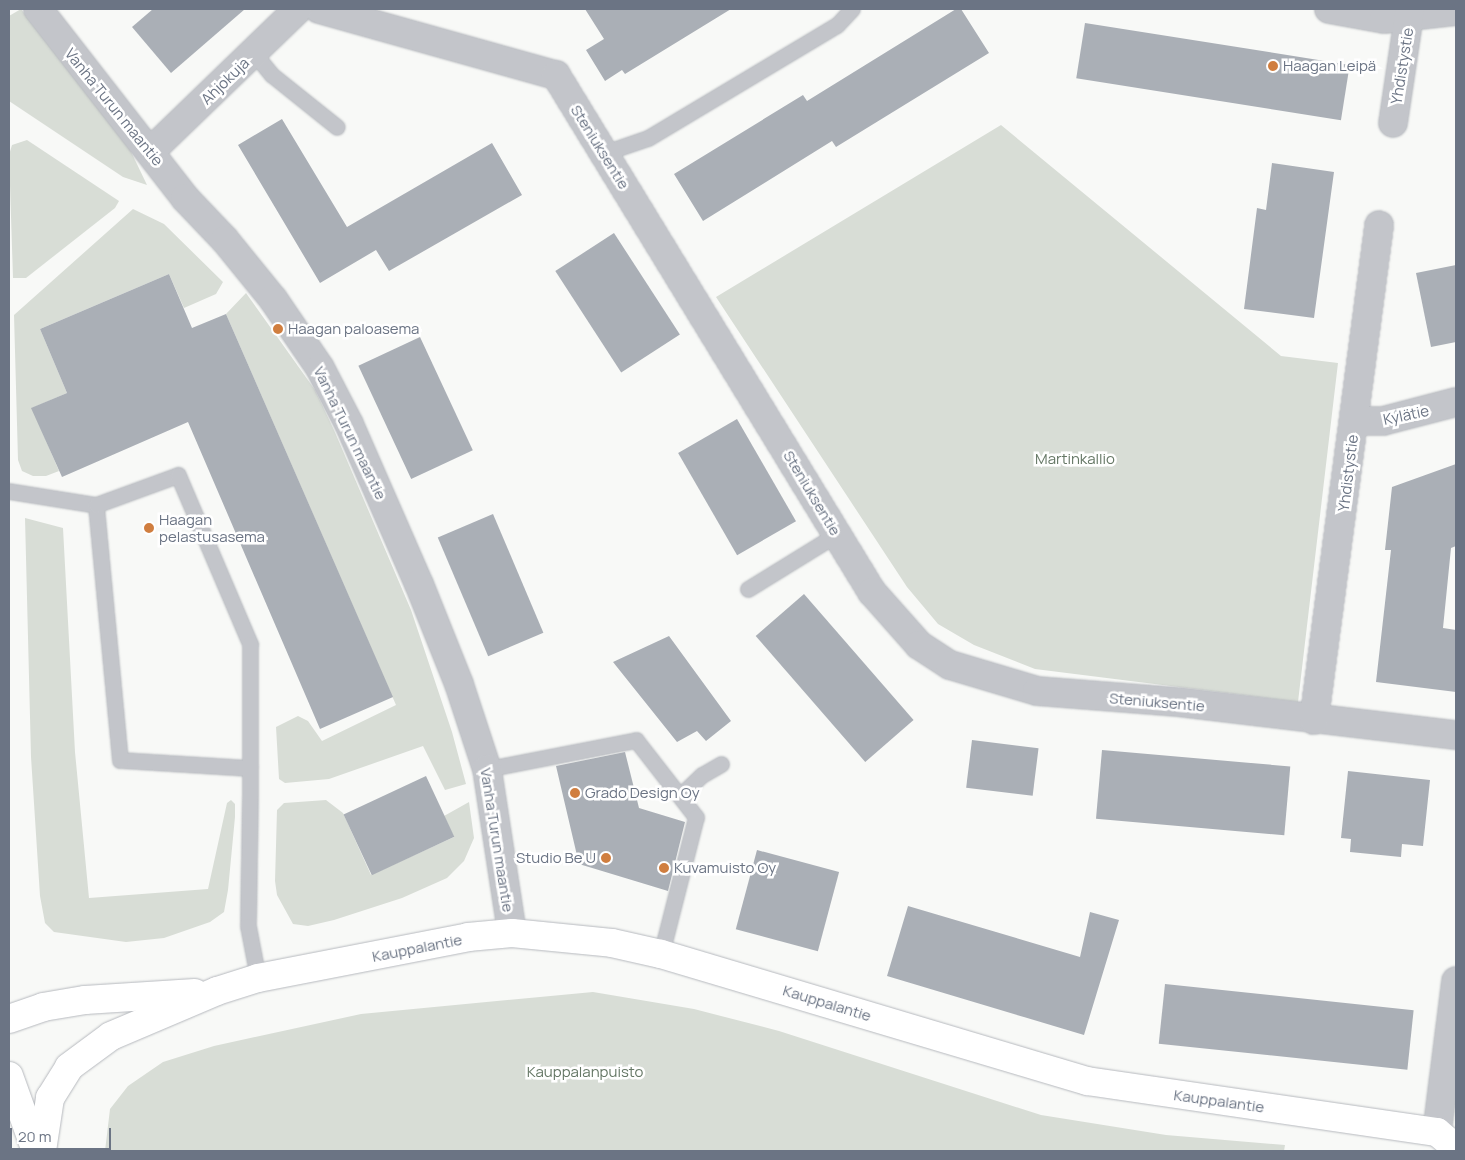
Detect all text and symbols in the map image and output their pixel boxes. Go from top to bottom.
street label: Yhdistystie [1387,26,1417,106]
street label: Vanha Turun maantie [61,45,167,169]
street label: Ahjokuja [197,54,253,108]
place label: Haagan Leipä [1283,57,1376,75]
marker: Haagan Leipä [1267,60,1279,72]
street label: Steniuksentie [567,102,633,192]
place label: Haagan paloasema [288,320,419,338]
marker: Haagan paloasema [272,323,284,335]
street label: Vanha Turun maantie [310,364,390,502]
street label: Kylätie [1382,401,1430,429]
street label: Yhdistystie [1334,434,1362,512]
street label: Steniuksentie [780,447,844,539]
park label: Martinkallio [1035,450,1115,468]
place label: Haagan pelastusasema [159,510,265,545]
marker: Haagan pelastusasema [143,522,155,534]
street label: Steniuksentie [1109,689,1205,715]
street label: Vanha Turun maantie [477,767,517,913]
place label: Grado Design Oy [585,784,700,802]
marker: Grado Design Oy [569,787,581,799]
place label: Studio Be U [516,849,596,867]
marker: Studio Be U [600,852,612,864]
place label: Kuvamuisto Oy [674,859,776,877]
marker: Kuvamuisto Oy [658,862,670,874]
street label: Kauppalantie [370,930,464,966]
street label: Kauppalantie [781,981,873,1025]
park label: Kauppalanpuisto [527,1063,643,1081]
street label: Kauppalantie [1173,1086,1265,1116]
scale bar [12,1118,114,1150]
text: 20 m [18,1126,51,1147]

